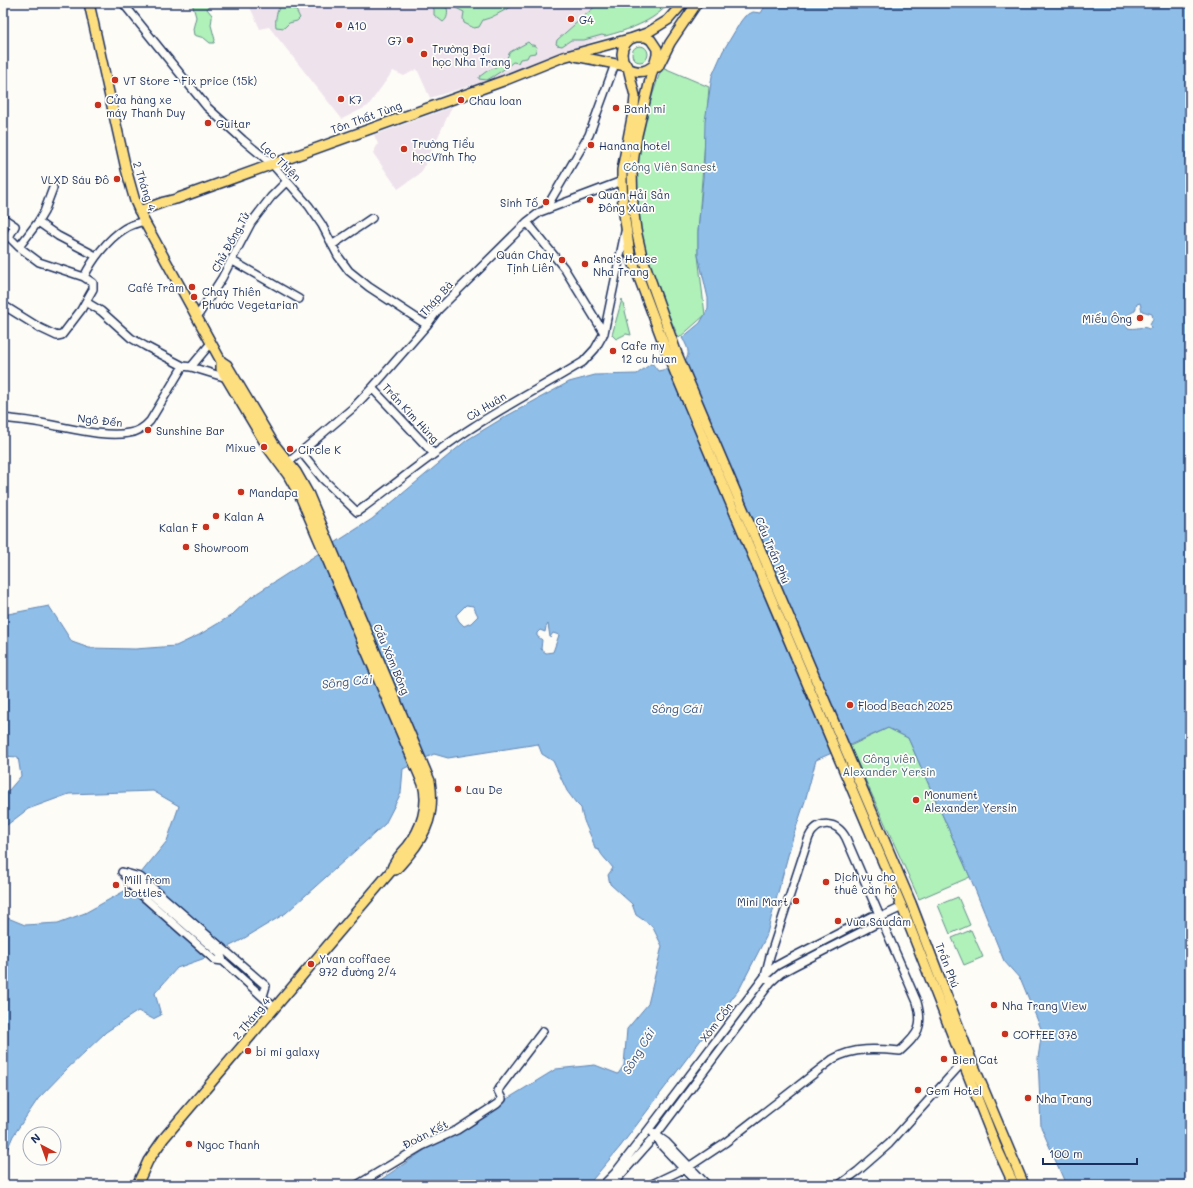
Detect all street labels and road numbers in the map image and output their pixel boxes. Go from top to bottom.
street label: Tôn Thất Tùng [328,97,404,137]
street label: Lạc Thiện [257,138,305,184]
street label: 2 Tháng 4 [130,159,160,213]
street label: Chử Đồng Tử [207,209,253,275]
street label: Tháp Bà [416,277,456,319]
street label: Trần Kim Hùng [379,380,443,446]
street label: Cù Huân [463,388,509,424]
street label: Ngô Đến [77,410,123,430]
street label: Cầu Trần Phú [752,514,794,586]
street label: Cầu Xóm Bóng [370,621,414,697]
street label: Trần Phú [933,940,963,990]
street label: 2 Tháng 4 [229,993,274,1042]
street label: Xóm Cồn [696,999,736,1045]
street label: Đoàn Kết [400,1116,450,1152]

